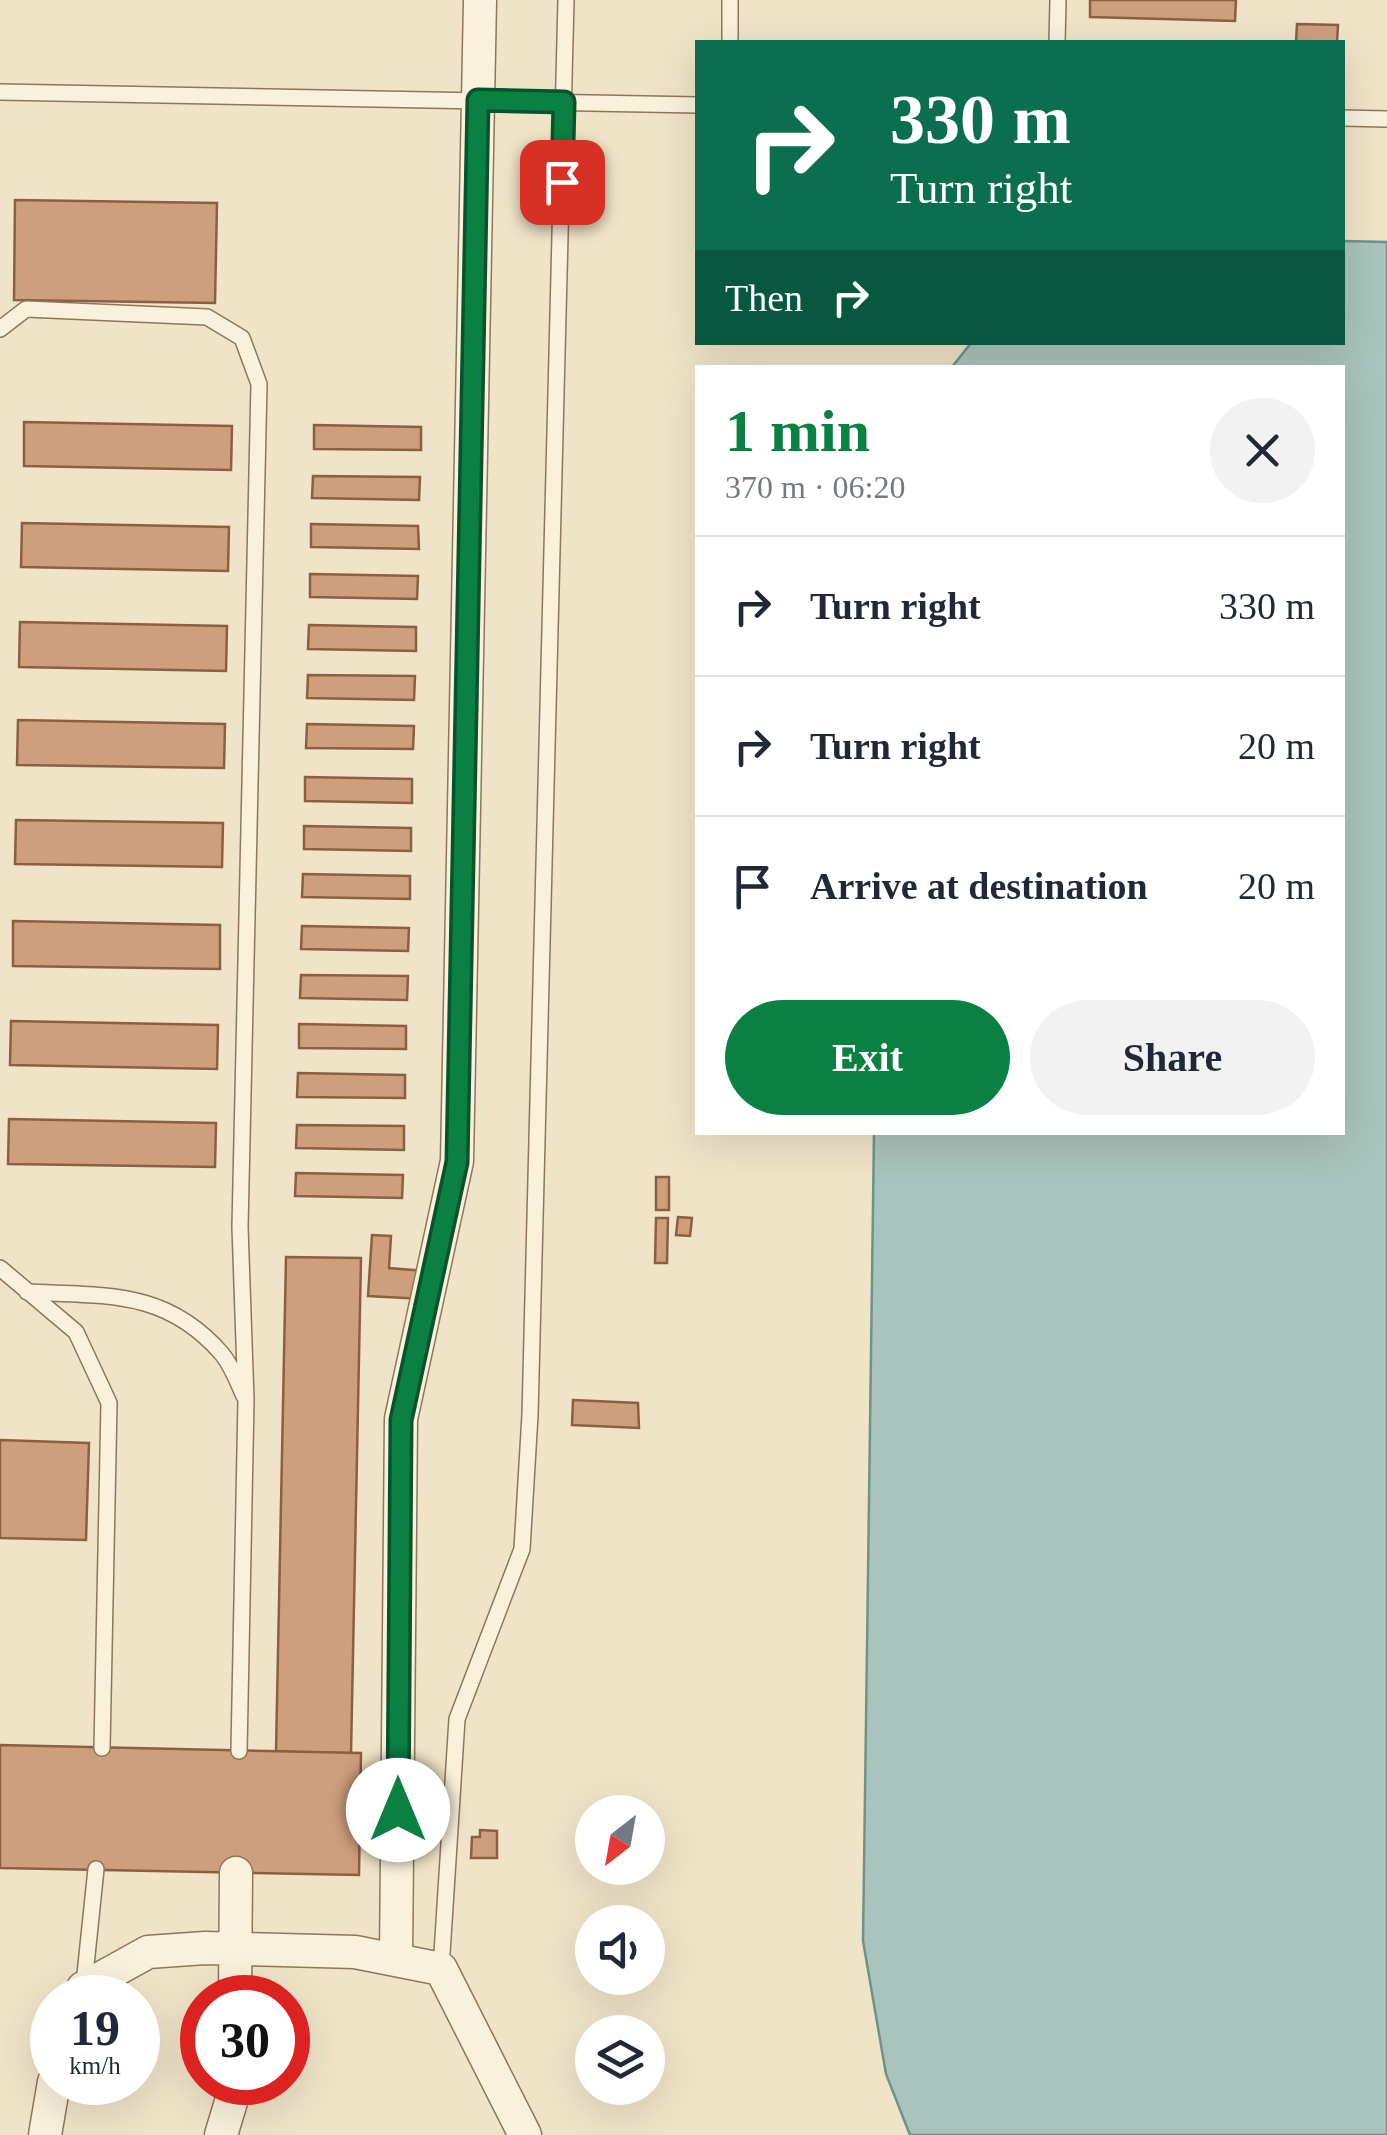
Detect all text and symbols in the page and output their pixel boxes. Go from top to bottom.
icon: right [725,80,855,210]
text: 330 m [890,81,1071,158]
pin [520,140,605,225]
icon: arrive [535,155,590,210]
text: Turn right [890,163,1072,213]
icon: right [823,270,878,325]
text: Then [725,277,803,319]
text: 1 min [725,398,870,464]
button: close [1210,398,1315,503]
text: 370 m · 06:20 [725,469,905,505]
icon: right [725,579,780,634]
text: Turn right [810,585,981,627]
text: 330 m [1219,585,1315,627]
icon: right [725,719,780,774]
text: Turn right [810,725,981,767]
text: 20 m [1238,725,1315,767]
icon: arrive [725,859,780,914]
text: Arrive at destination [810,865,1148,907]
text: 20 m [1238,865,1315,907]
button: Exit [725,1000,1010,1115]
button: Share [1030,1000,1315,1115]
position arrow [346,1758,450,1862]
north arrow [575,1795,665,1885]
map controls [575,1795,665,2105]
button: sound [575,1905,665,1995]
speed limit sign: 30 [180,1975,310,2105]
text: 19 [70,2000,120,2056]
button: layers [575,2015,665,2105]
text: km/h [69,2052,121,2079]

